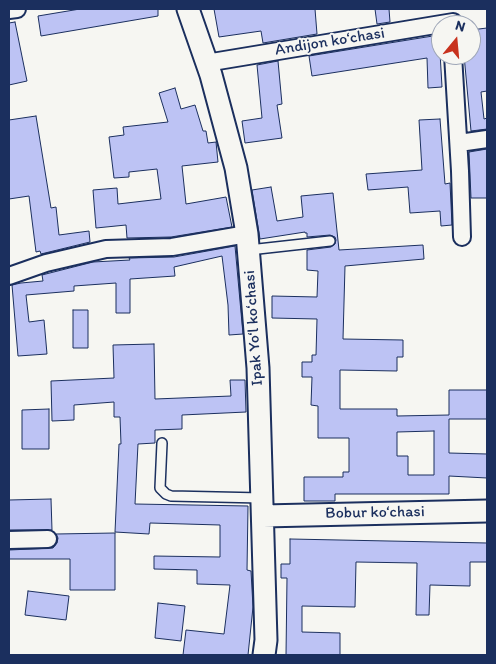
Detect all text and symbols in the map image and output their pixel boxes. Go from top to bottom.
north arrow [431,15,481,65]
text: N [453,17,467,36]
street label: Andijon koʻchasi [274,24,386,60]
street label: Ipak Yoʻl koʻchasi [240,270,268,386]
street label: Bobur koʻchasi [325,503,425,523]

